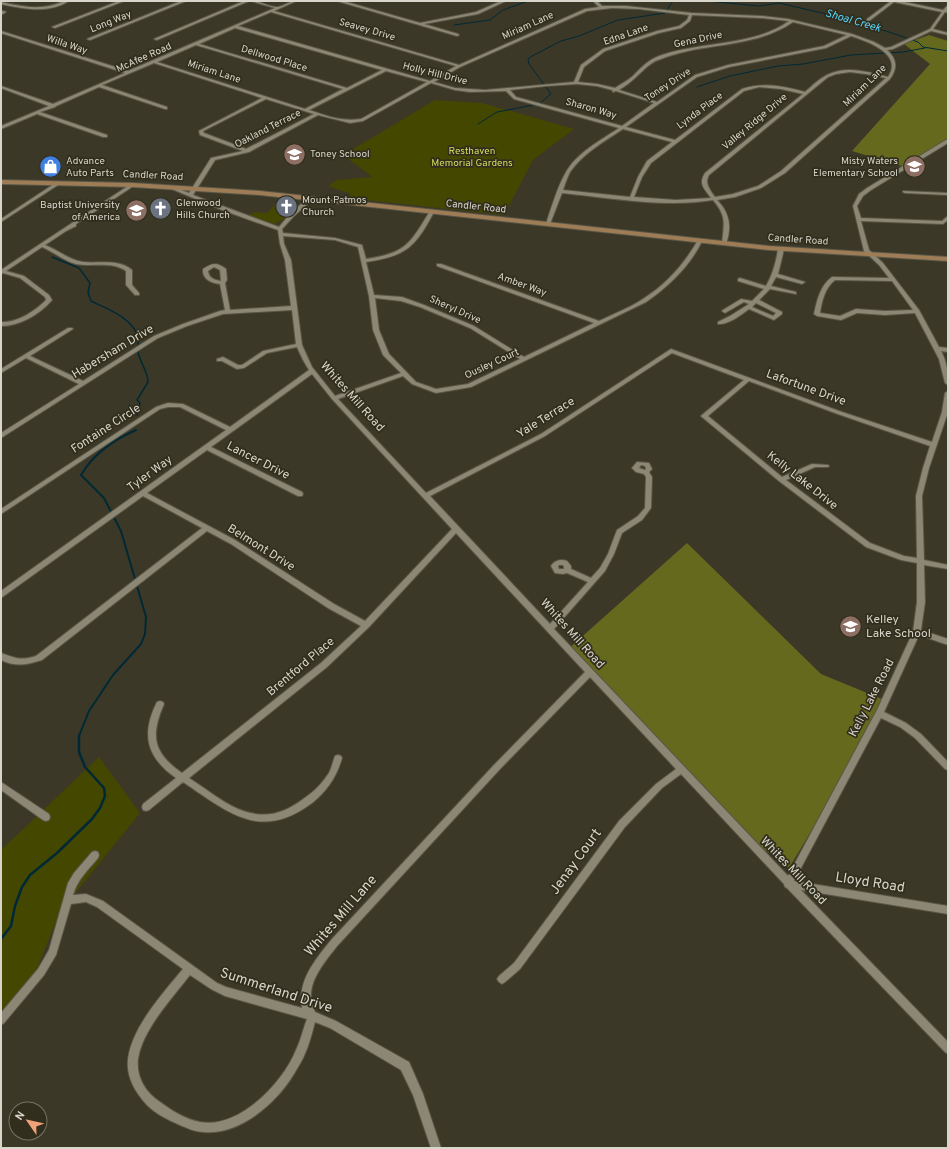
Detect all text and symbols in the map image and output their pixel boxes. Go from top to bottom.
water label: Shoal Creek [824,6,883,36]
street label: Long Way [88,8,134,36]
street label: Miriam Lane [500,9,556,43]
street label: Seavey Drive [337,16,397,44]
street label: Edna Lane [602,21,650,49]
street label: Gena Drive [673,29,723,51]
street label: Willa Way [45,32,89,58]
street label: McAfee Road [114,40,174,76]
street label: Dellwood Place [239,43,309,75]
street label: Miriam Lane [186,57,242,87]
street label: Holly Hill Drive [401,60,469,88]
street label: Miriam Lane [841,62,889,110]
street label: Toney Drive [642,65,694,105]
street label: Lynda Place [674,89,726,133]
street label: Valley Ridge Drive [720,91,790,153]
street label: Sharon Way [564,95,618,123]
street label: Oakland Terrace [233,107,303,151]
school or university icon: Toney School [282,141,308,167]
park label: Resthaven Memorial Gardens [431,145,513,170]
place label: Toney School [310,148,370,161]
shop icon: Advance Auto Parts [37,154,63,180]
school or university icon: Misty Waters Elementary School [901,154,927,180]
place label: Advance Auto Parts [66,155,114,180]
place label: Misty Waters Elementary School [813,155,898,180]
street label: Candler Road [122,168,184,184]
church icon: Mount Patmos Church [274,193,300,219]
place label: Mount Patmos Church [302,194,367,219]
church icon: Glenwood Hills Church [148,196,174,222]
place label: Glenwood Hills Church [176,197,230,222]
street label: Candler Road [445,197,507,217]
school or university icon: Baptist University of America [123,198,149,224]
place label: Baptist University of America [40,199,120,224]
street label: Candler Road [767,231,829,249]
street label: Amber Way [496,270,548,300]
street label: Sheryl Drive [427,293,483,327]
street label: Habersham Drive [69,321,157,383]
street label: Ousley Court [463,346,522,382]
street label: Whites Mill Road [316,359,388,435]
street label: Lafortune Drive [764,366,848,410]
street label: Yale Terrace [514,394,578,442]
street label: Fontaine Circle [68,401,144,457]
street label: Lancer Drive [224,438,292,484]
street label: Kelly Lake Drive [763,448,841,514]
street label: Tyler Way [124,452,176,496]
street label: Belmont Drive [224,521,298,575]
street label: Whites Mill Road [536,596,608,672]
place label: Kelley Lake School [866,612,931,642]
school or university icon: Kelley Lake School [838,614,864,640]
street label: Brentford Place [264,634,338,700]
street label: Kelly Lake Road [845,656,899,740]
street label: Jenay Court [546,826,606,898]
street label: Whites Mill Road [756,834,830,908]
street label: Lloyd Road [834,869,906,897]
street label: Whites Mill Lane [301,872,381,960]
street label: Summerland Drive [218,965,334,1017]
north arrow [8,1101,48,1141]
text: N [13,1109,29,1123]

